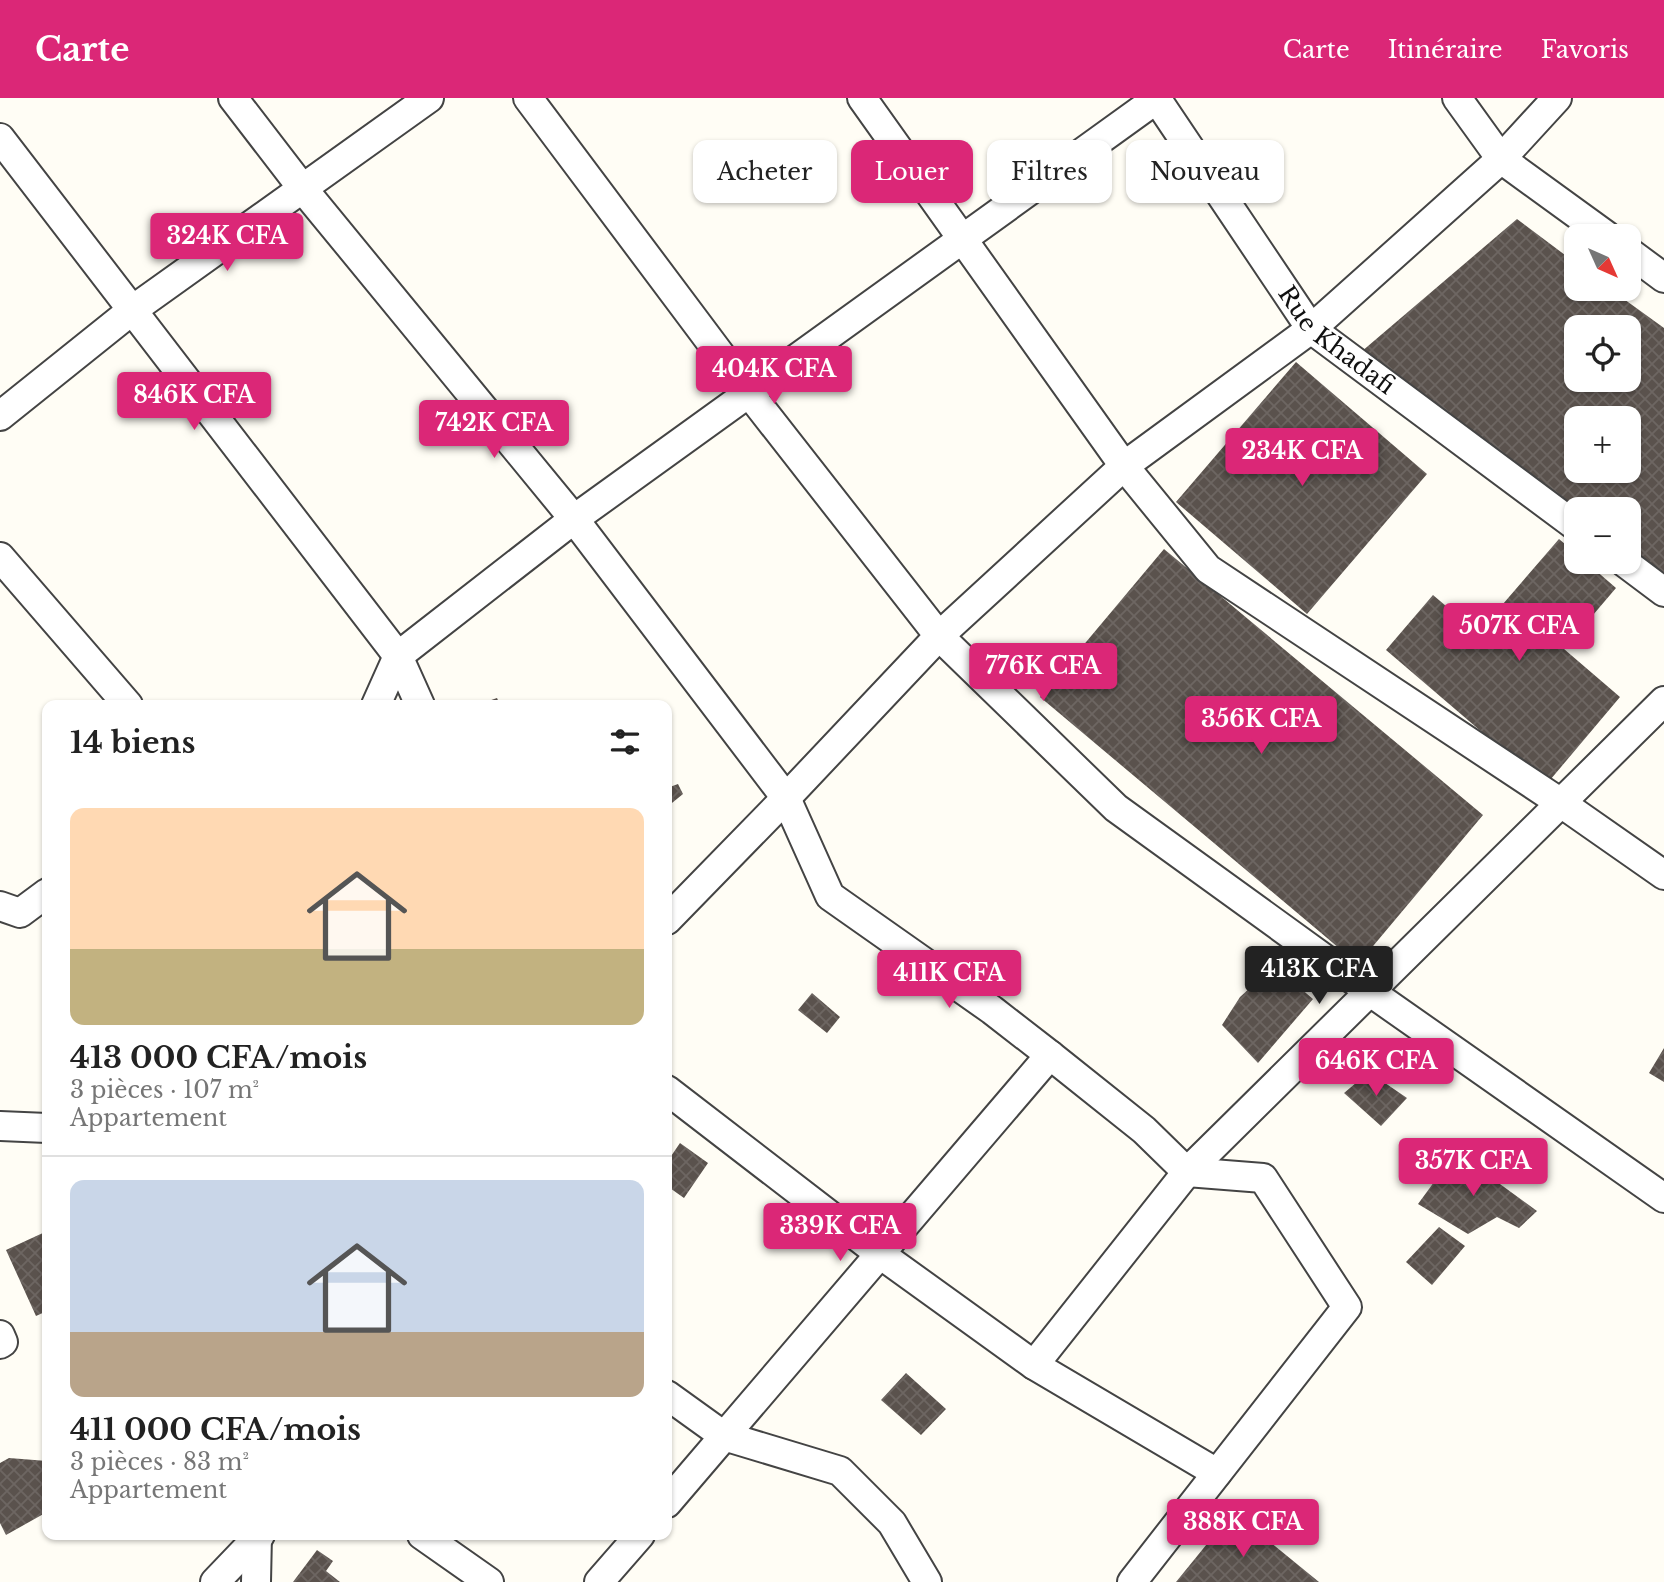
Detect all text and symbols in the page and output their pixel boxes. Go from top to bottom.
text: Carte [35,29,129,70]
text: Carte [1283,35,1350,64]
text: Itinéraire [1388,35,1503,64]
text: Favoris [1541,35,1629,64]
chip: Acheter [693,140,837,203]
chip: Louer [851,140,973,203]
chip: Filtres [987,140,1112,203]
chip: Nouveau [1126,140,1284,203]
pin: 324K CFA [155,214,299,273]
text: 324K CFA [166,222,288,250]
north arrow [1564,224,1642,301]
map controls [1564,224,1641,574]
street label: Rue Khadafi [1272,280,1401,400]
button: locate [1564,315,1641,392]
pin: 404K CFA [702,346,846,406]
text: 404K CFA [712,355,836,383]
pin: 846K CFA [122,372,266,432]
text: 846K CFA [133,381,255,409]
pin: 742K CFA [422,400,566,460]
button: + [1564,406,1641,483]
text: 742K CFA [435,409,553,437]
pin: 234K CFA [1230,428,1374,488]
text: 234K CFA [1241,437,1363,465]
button: − [1564,497,1641,574]
pin: 507K CFA [1447,603,1591,663]
text: 507K CFA [1459,612,1579,640]
pin: 776K CFA [971,644,1115,703]
text: 776K CFA [985,652,1101,680]
pin: 356K CFA [1189,696,1333,756]
text: 356K CFA [1201,705,1321,733]
icon: filters [606,723,644,761]
text: 14 biens [70,724,195,761]
icon: home [294,853,420,979]
pin: 413K CFA [1247,946,1391,1006]
pin: 411K CFA [877,950,1021,1010]
text: 413K CFA [1261,955,1377,983]
text: 411K CFA [893,959,1005,987]
pin: 646K CFA [1304,1038,1448,1098]
text: 413 000 CFA/mois [70,1039,367,1076]
text: 646K CFA [1315,1047,1437,1075]
text: 3 pièces · 107 m² [70,1076,259,1104]
text: Appartement [70,1104,227,1132]
pin: 357K CFA [1401,1138,1545,1198]
text: 357K CFA [1415,1147,1531,1175]
pin: 339K CFA [768,1204,912,1263]
text: 339K CFA [779,1212,901,1240]
icon: home [294,1225,420,1351]
text: 411 000 CFA/mois [70,1411,361,1448]
text: 3 pièces · 83 m² [70,1448,249,1476]
text: Appartement [70,1476,227,1504]
pin: 388K CFA [1171,1500,1315,1559]
text: 388K CFA [1183,1508,1303,1536]

